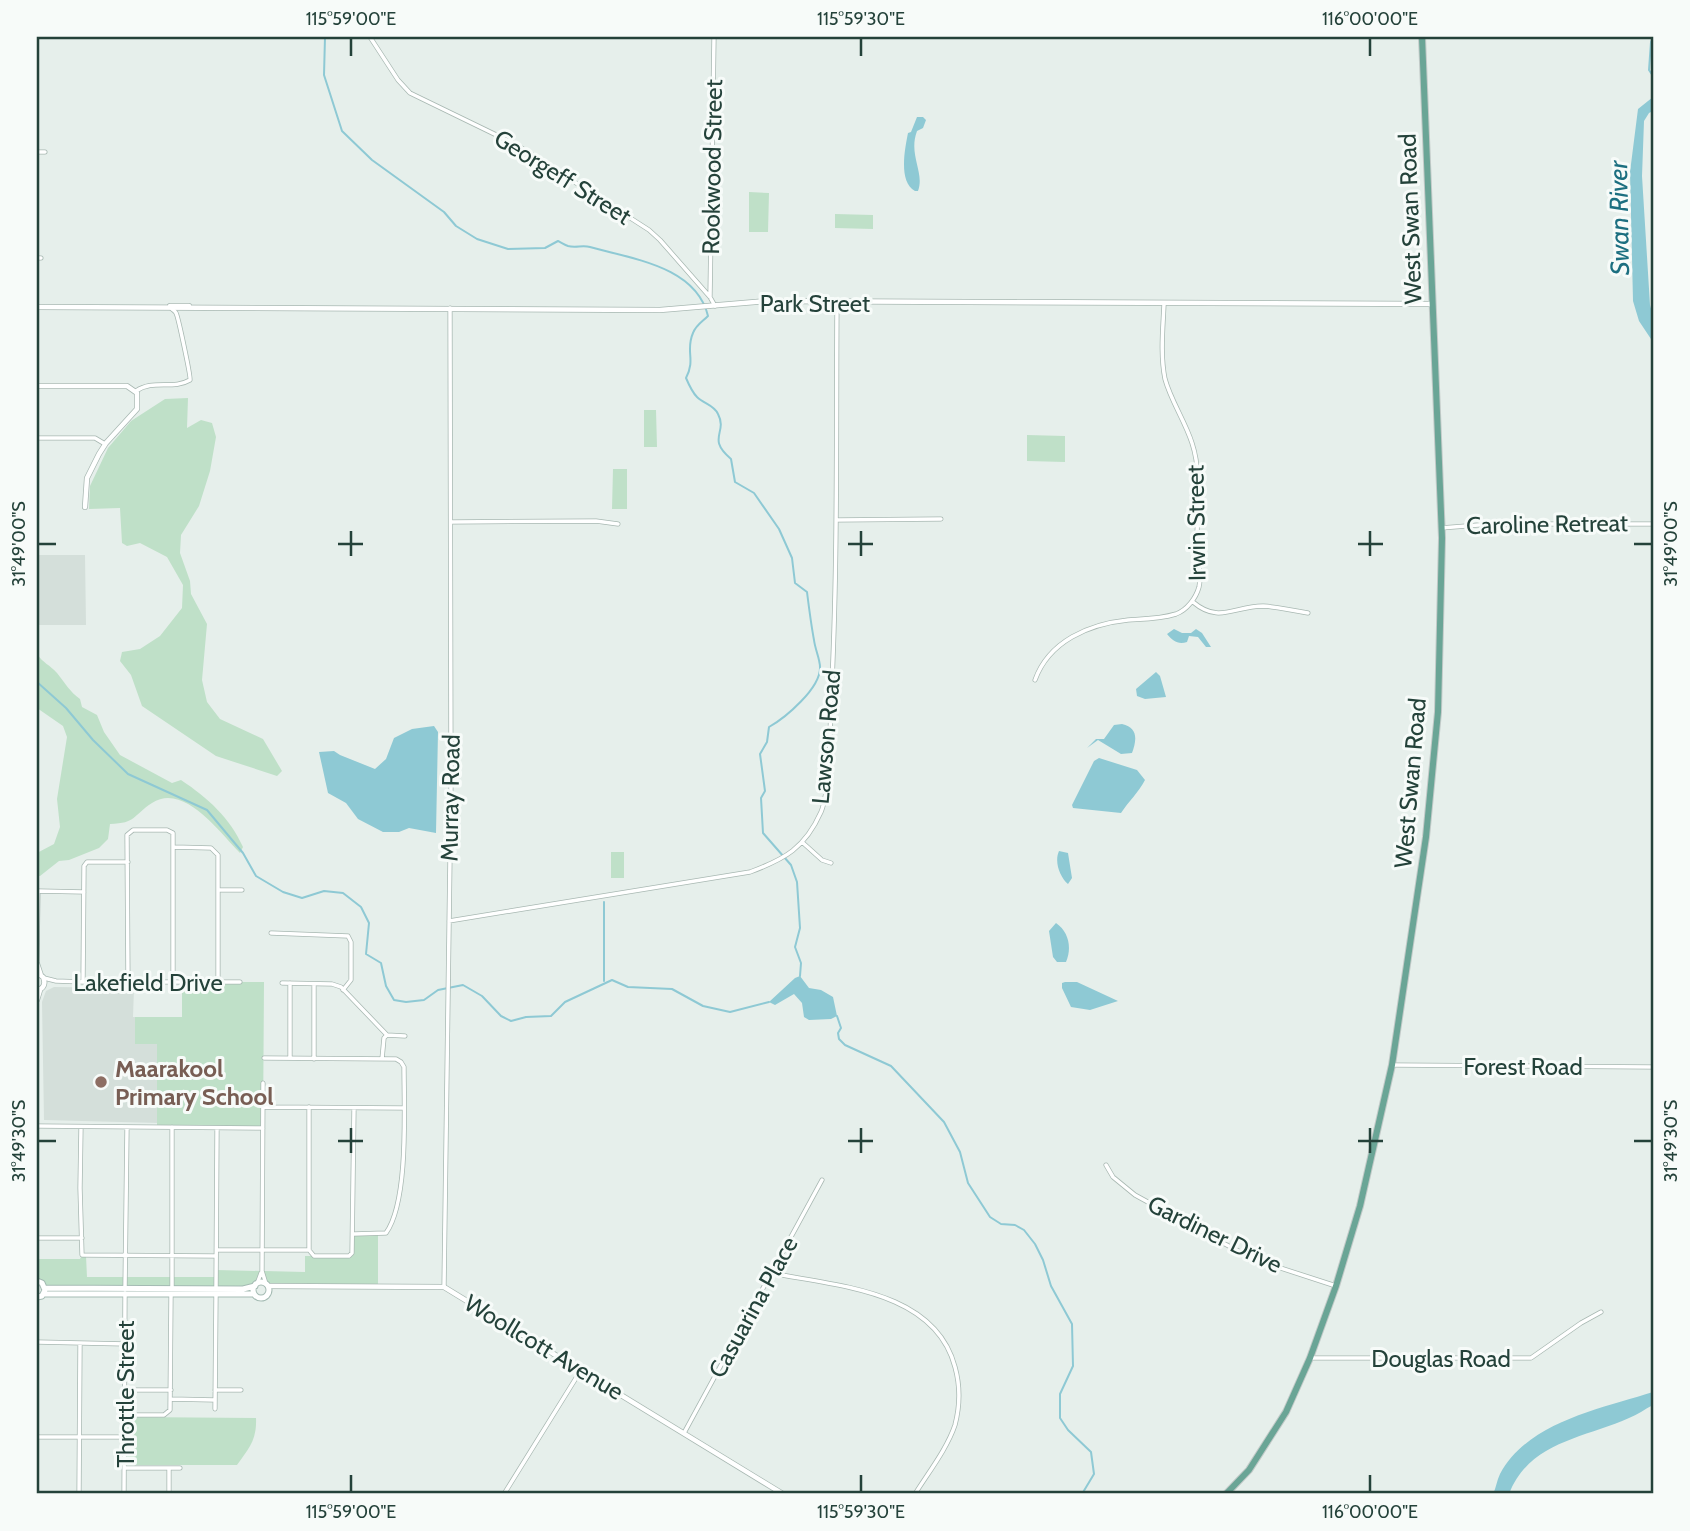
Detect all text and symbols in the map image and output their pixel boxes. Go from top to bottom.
text: 115°59'00"E [306,8,396,30]
text: 115°59'30"E [817,8,905,30]
text: 116°00'00"E [1322,8,1418,30]
street label: Rookwood Street [696,79,728,255]
street label: Georgeff Street [489,123,637,231]
street label: West Swan Road [1393,133,1427,305]
water label: Swan River [1602,159,1636,276]
street label: Park Street [760,289,870,318]
street label: Irwin Street [1180,465,1212,581]
text: 31°49'00"S [8,501,30,587]
text: 31°49'00"S [1660,501,1682,587]
street label: Caroline Retreat [1466,508,1628,540]
street label: Lawson Road [806,669,846,805]
street label: West Swan Road [1388,697,1432,869]
street label: Murray Road [434,734,466,862]
street label: Lakefield Drive [73,968,223,997]
street label: Forest Road [1463,1052,1583,1081]
place label: Maarakool Primary School [115,1054,274,1111]
marker: Maarakool Primary School [93,1074,109,1090]
text: 31°49'30"S [8,1100,30,1182]
text: 31°49'30"S [1660,1100,1682,1182]
street label: Gardiner Drive [1143,1189,1287,1279]
street label: Casuarina Place [702,1231,804,1383]
street label: Woollcott Avenue [459,1288,629,1406]
street label: Throttle Street [111,1320,140,1468]
street label: Douglas Road [1371,1344,1511,1373]
text: 115°59'00"E [306,1501,396,1523]
text: 115°59'30"E [817,1501,905,1523]
text: 116°00'00"E [1322,1501,1418,1523]

